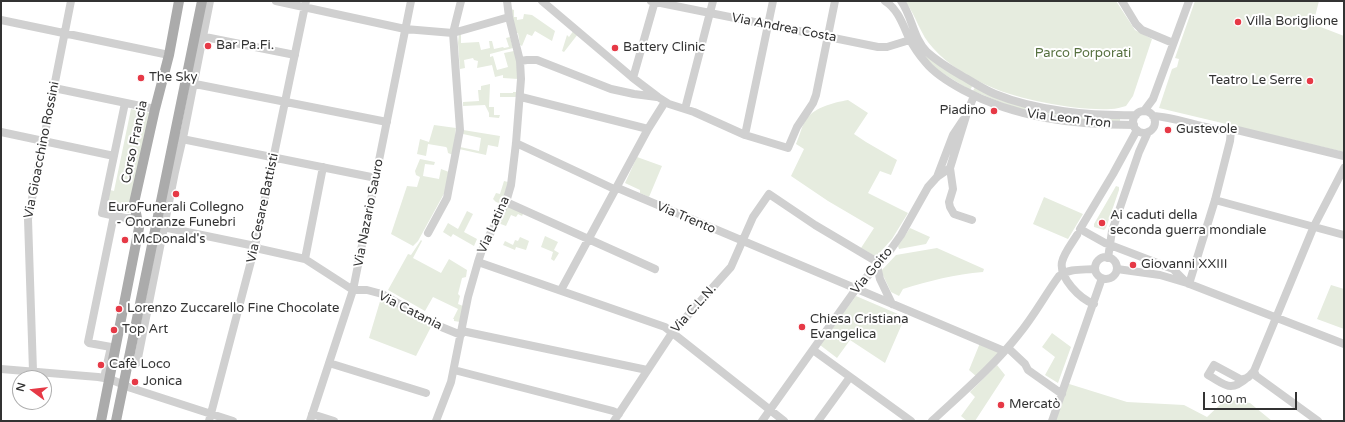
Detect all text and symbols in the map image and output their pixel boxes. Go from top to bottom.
street label: Via Andrea Costa [730,10,838,46]
place label: Villa Boriglione [1246,14,1338,30]
marker: Villa Boriglione [1233,17,1243,27]
place label: Bar Pa.Fi. [216,38,274,54]
place label: Battery Clinic [623,40,705,56]
marker: Bar Pa.Fi. [203,41,213,51]
marker: Battery Clinic [610,43,620,53]
park label: Parco Porporati [1035,46,1131,62]
place label: The Sky [149,70,197,86]
marker: The Sky [136,73,146,83]
place label: Teatro Le Serre [1209,73,1302,89]
marker: Teatro Le Serre [1305,76,1315,86]
street label: Via Gioacchino Rossini [21,80,63,220]
street label: Corso Francia [119,99,151,185]
place label: Piadino [940,103,986,119]
marker: Piadino [989,106,999,116]
street label: Via Leon Tron [1026,106,1112,132]
place label: Gustevole [1176,122,1237,138]
marker: Gustevole [1163,125,1173,135]
street label: Via Cesare Battisti [244,152,282,264]
street label: Via Nazario Sauro [351,158,387,268]
marker: EuroFunerali Collegno - Onoranze Funebri [171,189,181,199]
street label: Via Latina [474,194,514,256]
street label: Via Trento [654,199,718,237]
place label: EuroFunerali Collegno - Onoranze Funebri [108,200,244,231]
place label: Ai caduti della seconda guerra mondiale [1110,208,1266,239]
marker: Ai caduti della seconda guerra mondiale [1097,218,1107,228]
place label: McDonald's [133,232,206,248]
marker: McDonald's [120,235,130,245]
street label: Via Goito [848,244,896,298]
place label: Giovanni XXIII [1141,257,1227,273]
marker: Giovanni XXIII [1128,260,1138,270]
street label: Via C.L.N. [668,282,720,336]
street label: Via Catania [375,288,445,334]
place label: Lorenzo Zuccarello Fine Chocolate [127,301,339,317]
marker: Lorenzo Zuccarello Fine Chocolate [114,304,124,314]
place label: Chiesa Cristiana Evangelica [810,312,909,343]
place label: Top Art [122,322,168,338]
marker: Chiesa Cristiana Evangelica [797,322,807,332]
marker: Top Art [109,325,119,335]
place label: Cafè Loco [109,357,171,373]
marker: Cafè Loco [96,360,106,370]
north arrow [12,370,52,410]
place label: Jonica [143,374,182,390]
marker: Jonica [130,377,140,387]
text: N [13,381,28,393]
scale bar [1205,384,1299,410]
text: 100 m [1210,392,1247,406]
place label: Mercatò [1009,397,1060,413]
marker: Mercatò [996,400,1006,410]

